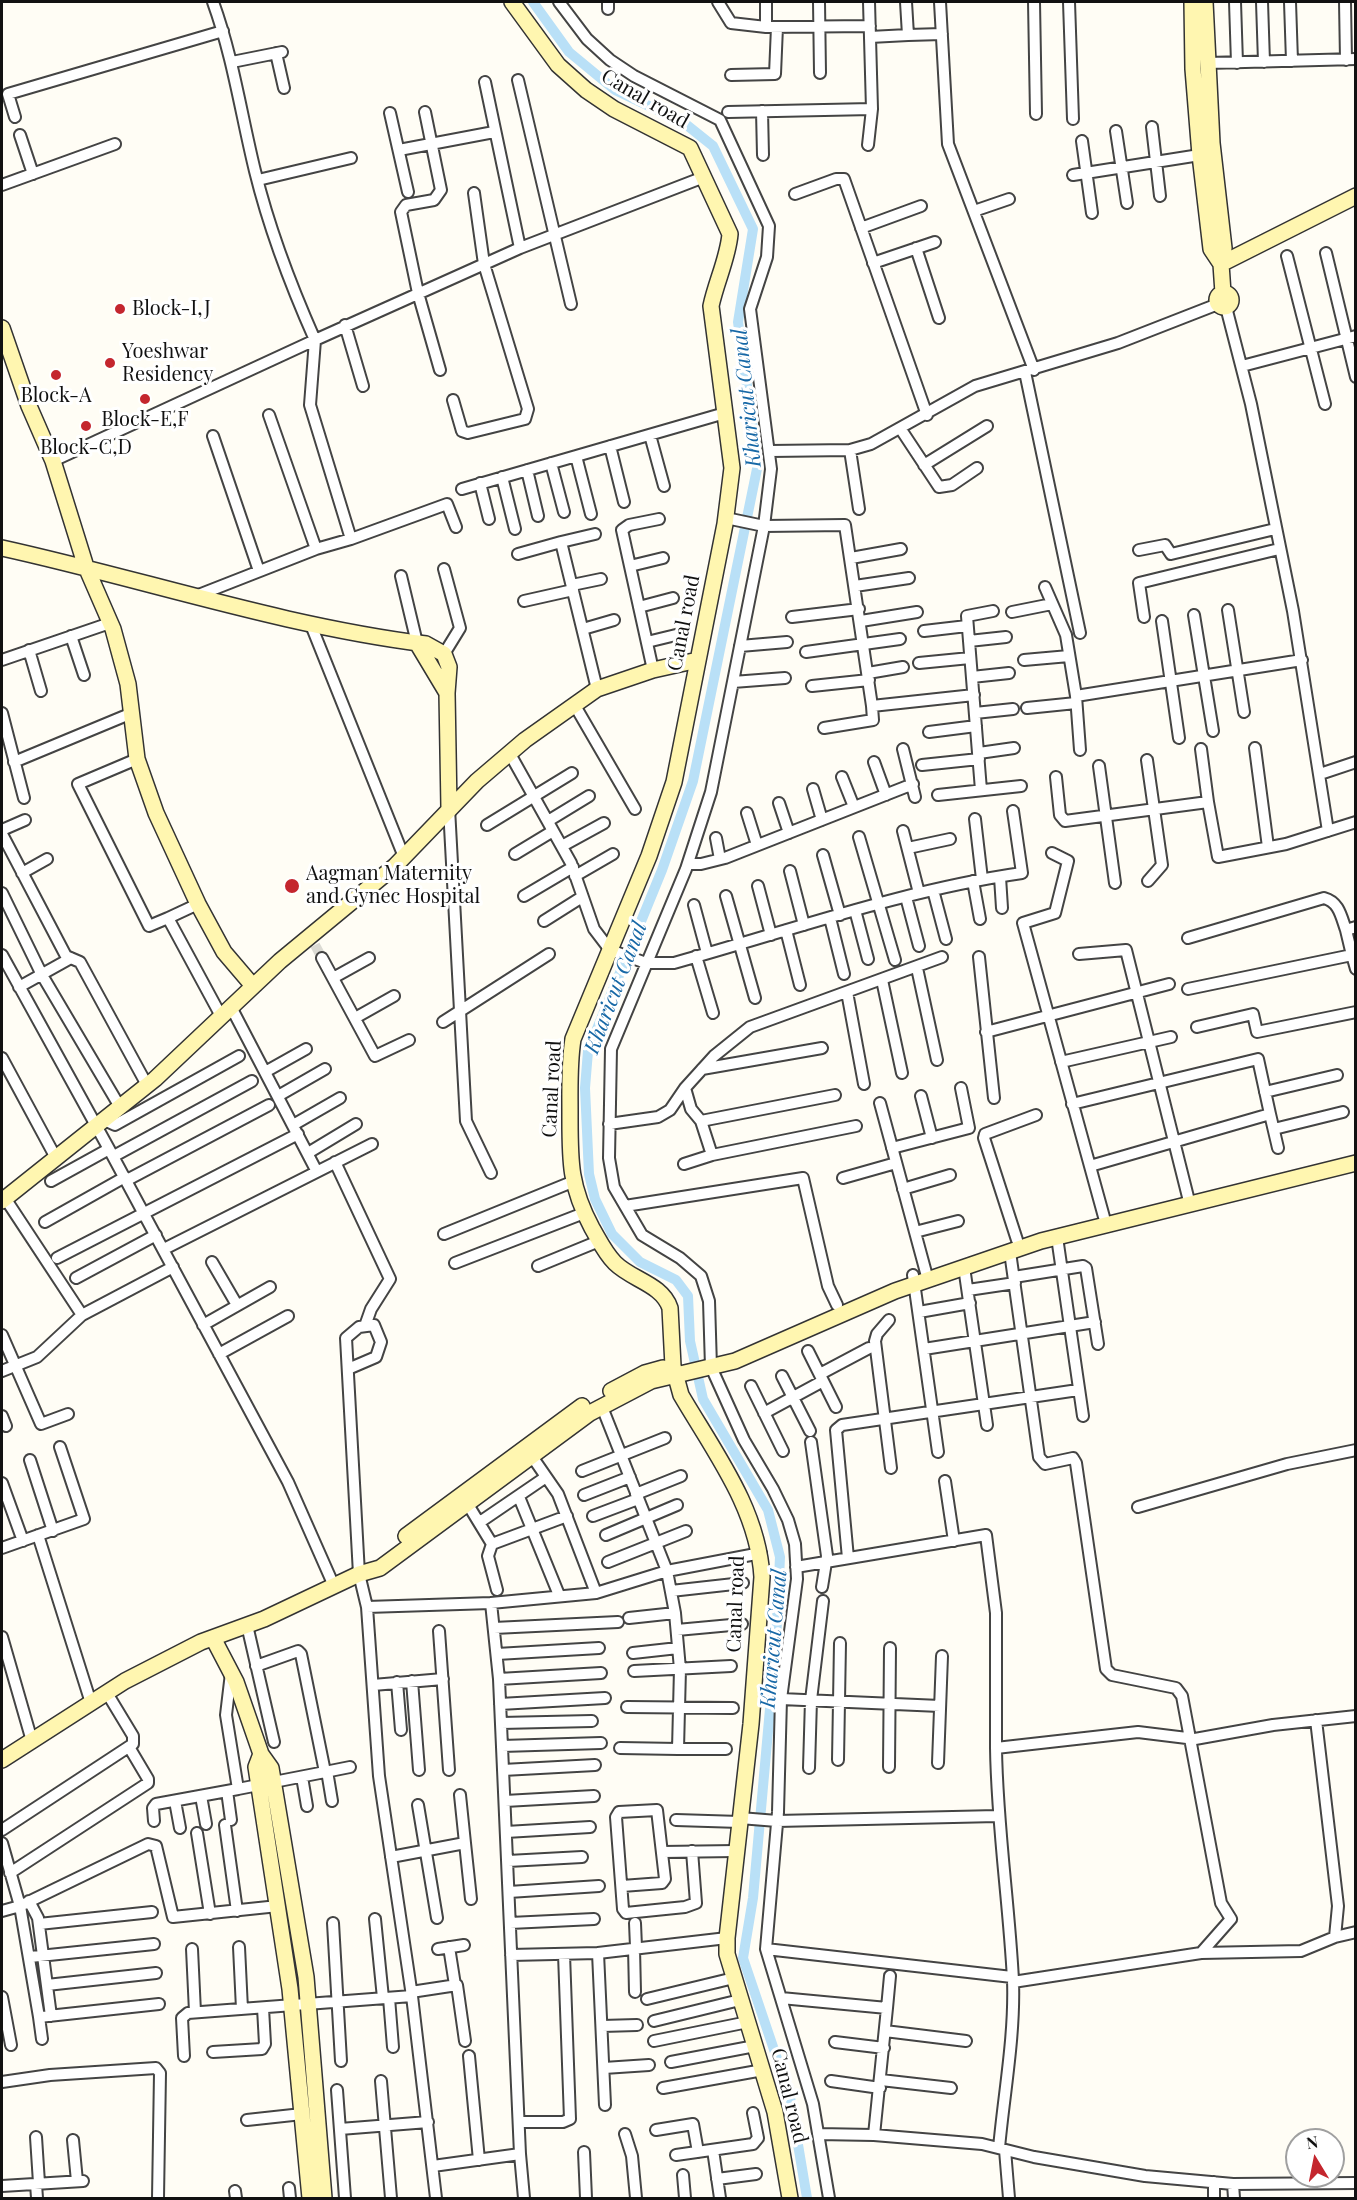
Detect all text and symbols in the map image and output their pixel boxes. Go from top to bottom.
street label: Canal road [597,64,693,134]
place label: Block-I,J [132,297,211,321]
marker: Block-I,J [113,302,127,316]
water label: Kharicut Canal [727,328,767,468]
place label: Yoeshwar Residency [122,340,213,387]
marker: Yoeshwar Residency [103,356,117,370]
marker: Block-A [49,368,63,382]
place label: Block-A [20,384,92,408]
marker: Block-E,F [138,392,152,406]
place label: Block-E,F [101,408,189,432]
marker: Block-C,D [79,419,93,433]
place label: Block-C,D [40,436,132,460]
street label: Canal road [663,573,705,673]
place label: Aagman Maternity and Gynec Hospital [306,862,480,909]
marker: Aagman Maternity and Gynec Hospital [283,877,301,895]
water label: Kharicut Canal [579,919,653,1057]
street label: Canal road [537,1040,567,1138]
street label: Canal road [722,1555,750,1653]
water label: Kharicut Canal [755,1569,793,1709]
street label: Canal road [766,2046,812,2146]
north arrow [1285,2128,1345,2188]
text: N [1305,2130,1320,2153]

